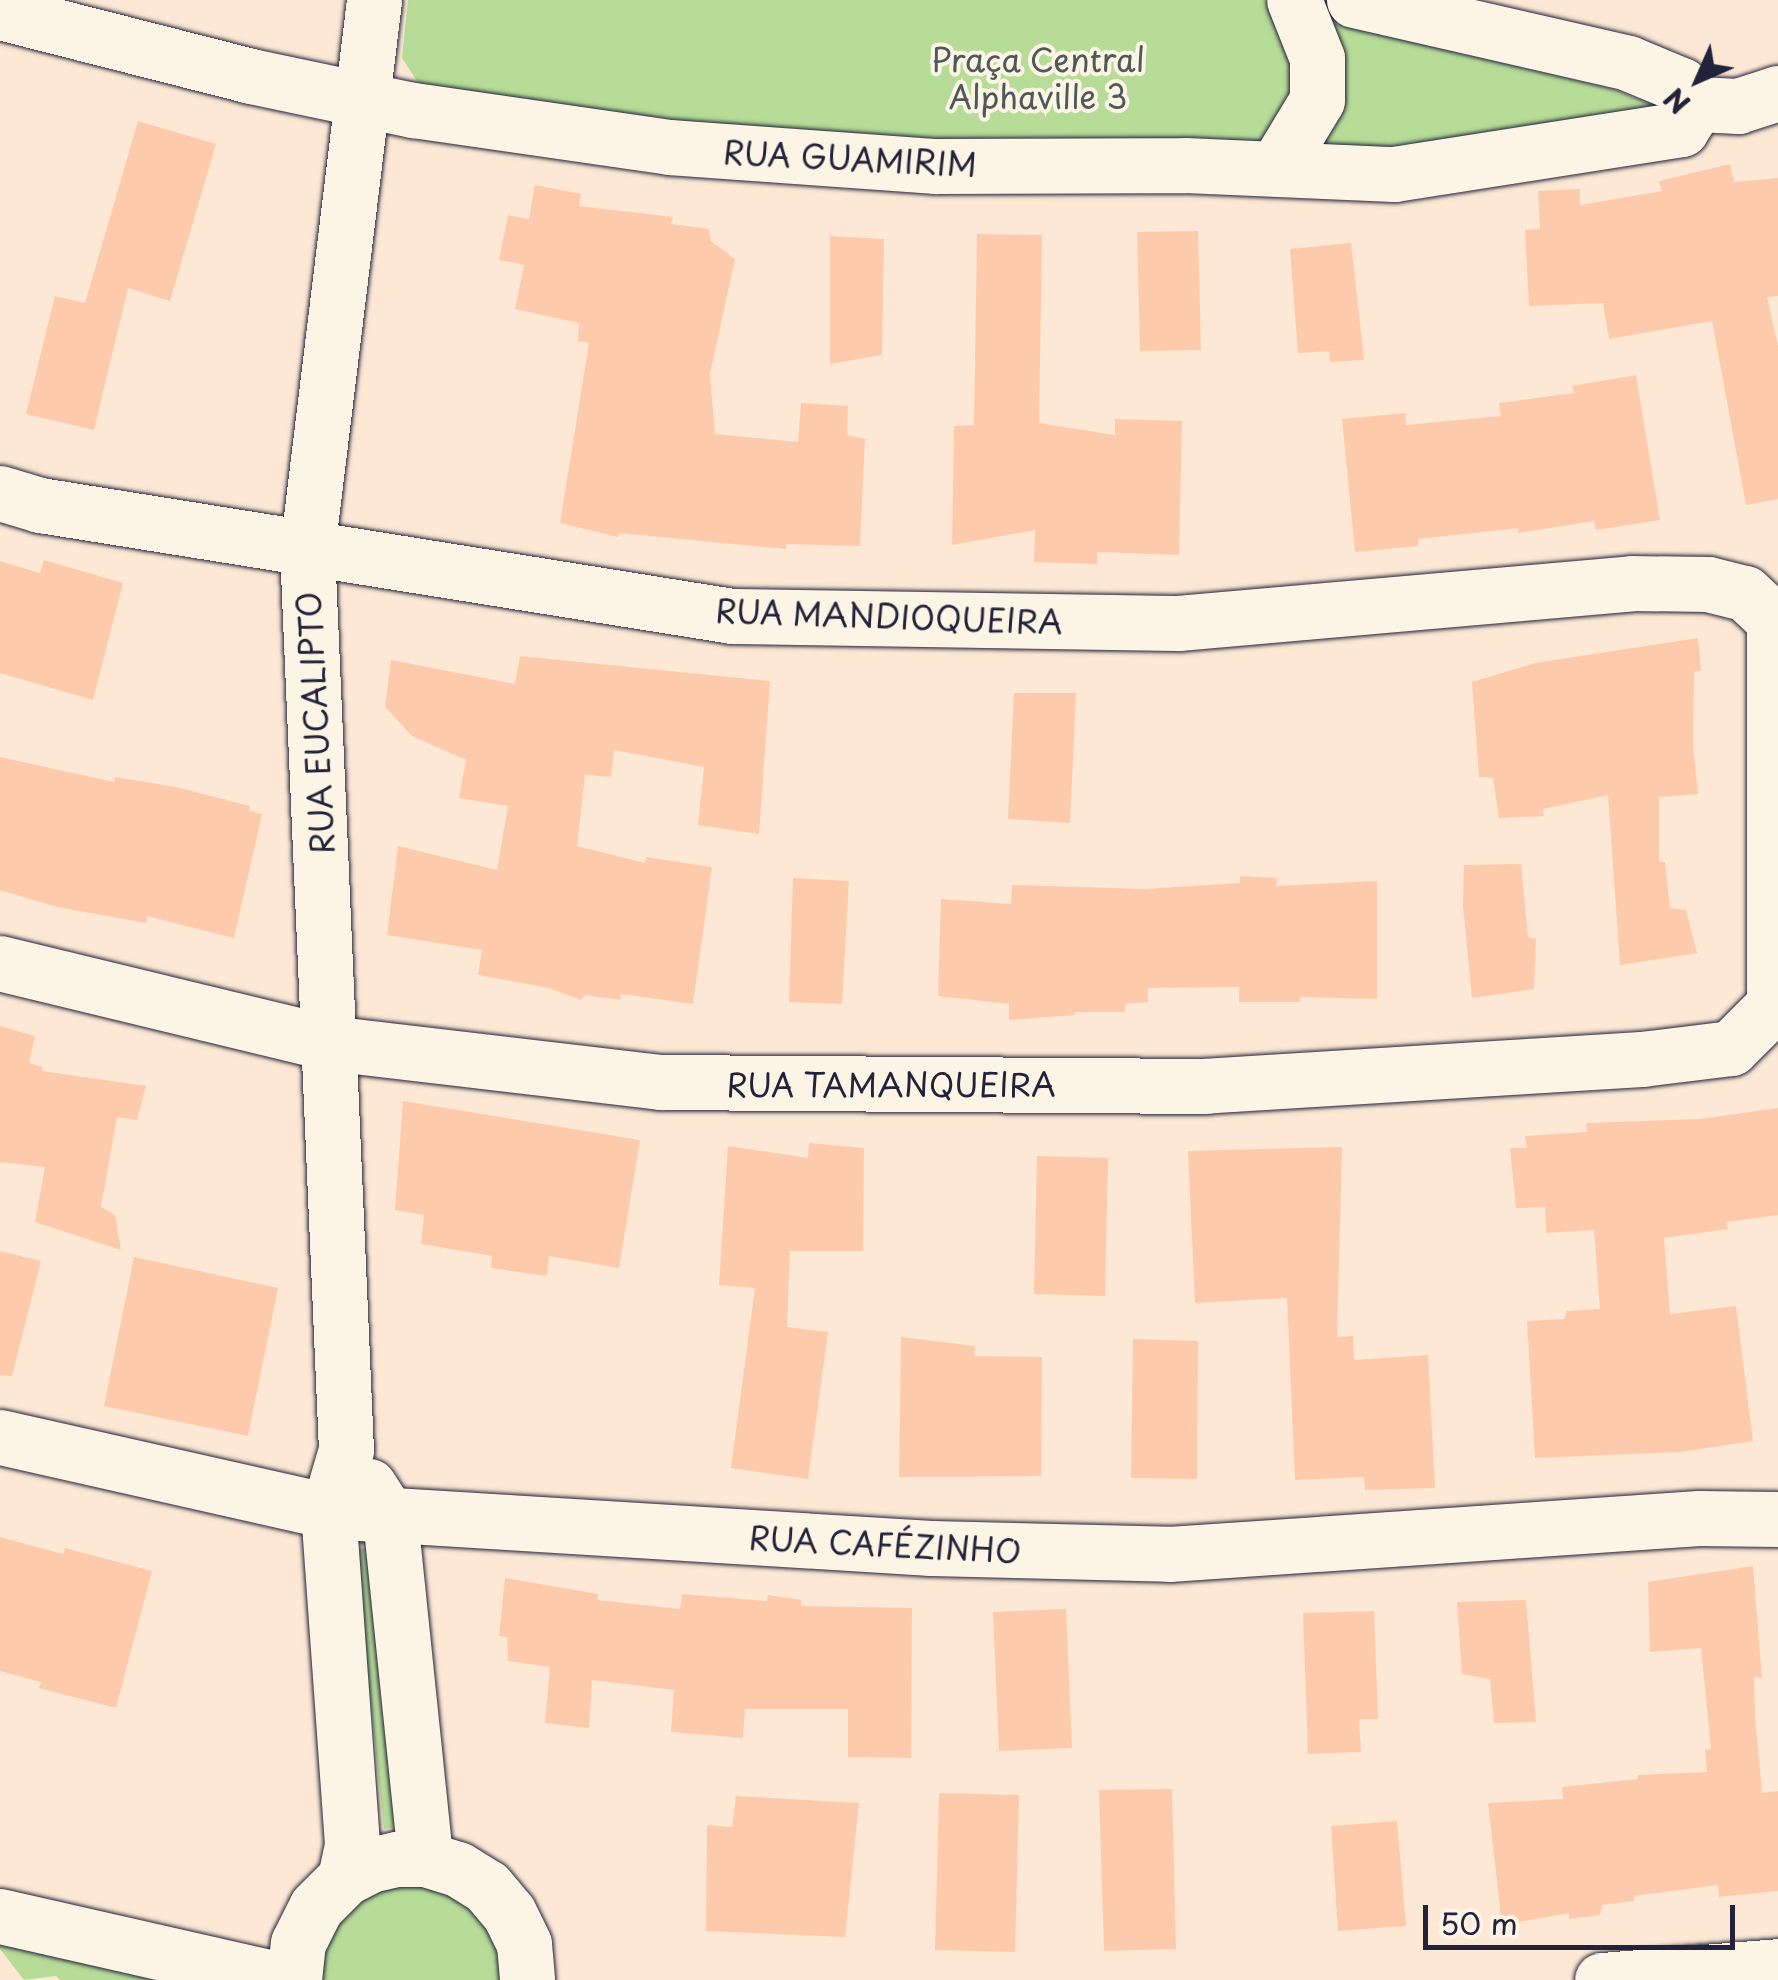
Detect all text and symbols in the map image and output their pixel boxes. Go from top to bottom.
north arrow [1648,30,1748,130]
park label: Praça Central Alphaville 3 [930,41,1146,116]
text: N [1653,79,1699,125]
street label: RUA GUAMIRIM [721,132,979,184]
street label: RUA EUCALIPTO [289,589,341,857]
street label: RUA MANDIOQUEIRA [714,591,1064,641]
street label: RUA TAMANQUEIRA [725,1065,1057,1103]
street label: RUA CAFÉZINHO [747,1518,1023,1570]
scale bar [1428,1885,1740,1947]
text: 50 m [1440,1900,1518,1945]

